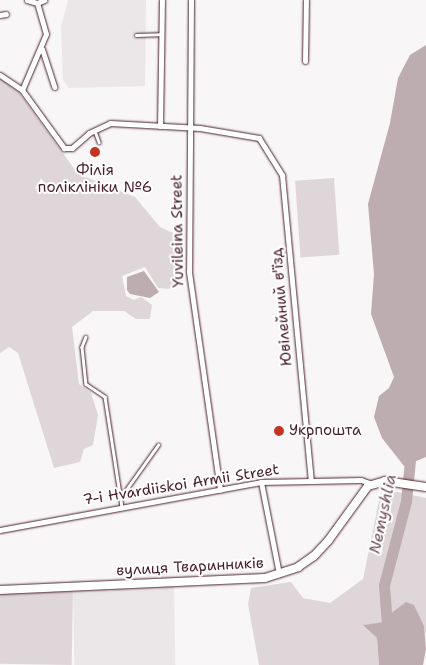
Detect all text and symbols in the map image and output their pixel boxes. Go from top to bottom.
marker: Філія поліклініки №6 [88,145,102,159]
place label: Філія поліклініки №6 [38,161,152,196]
street label: Yuvileina Street [168,174,188,288]
street label: Ювілейний в'їзд [268,247,296,367]
place label: Укрпошта [289,422,361,440]
marker: Укрпошта [273,425,285,437]
street label: 7-i Hvardiiskoi Armii Street [82,461,280,509]
water label: Nemyshlia [365,472,401,556]
street label: вулиця Тваринників [116,554,264,580]

